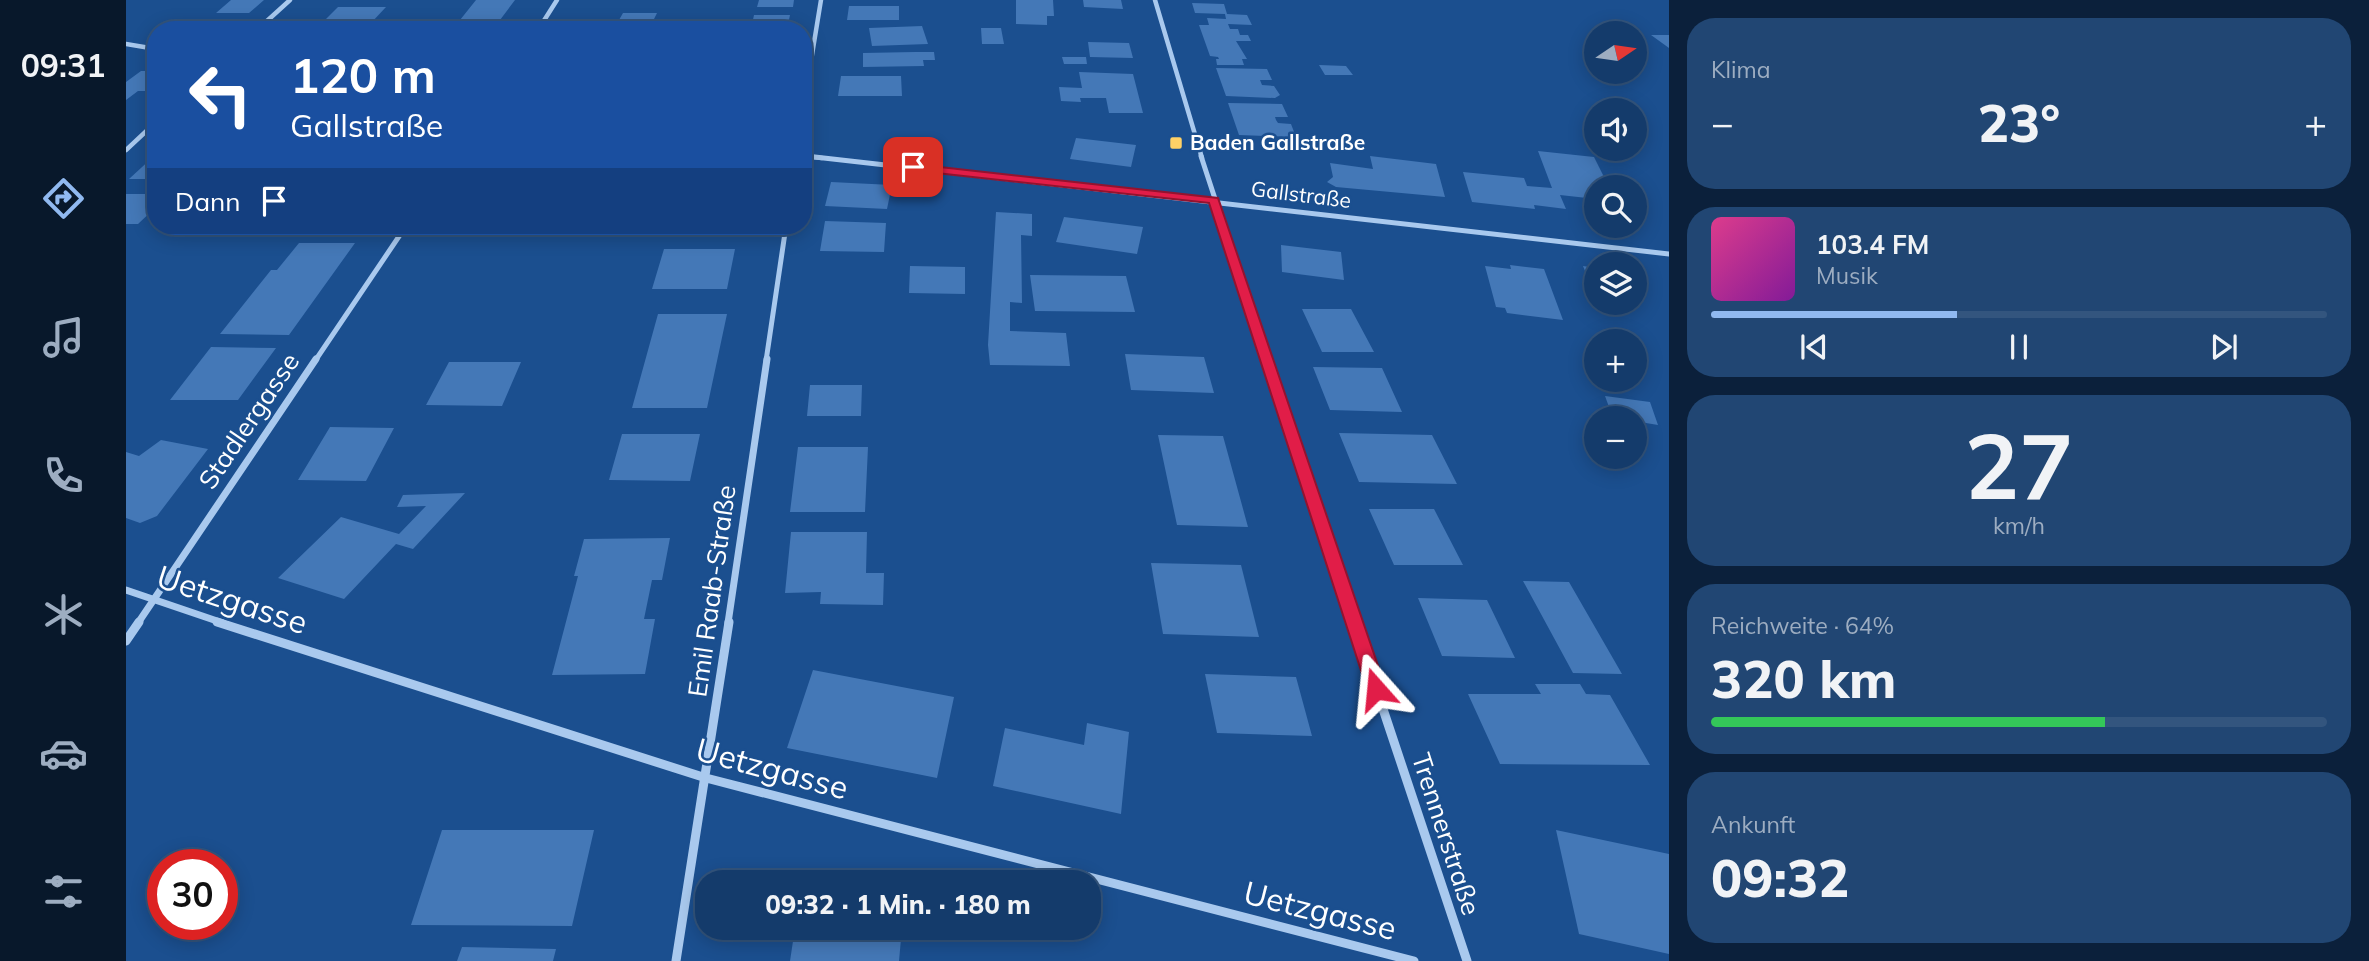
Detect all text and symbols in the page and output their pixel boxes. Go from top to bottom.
north arrow [1584,21,1647,84]
map controls [1584,21,1647,469]
text: 120 m [290,44,436,105]
text: 09:31 [21,45,105,85]
icon: left [175,49,266,140]
text: Klima [1711,55,1771,84]
text: 23° [1978,90,2060,155]
button: sound [1584,98,1647,161]
text: − [1711,99,1734,147]
text: + [2304,99,2327,147]
text: Gallstraße [290,105,443,145]
place label: Baden Gallstraße [1190,129,1365,155]
marker: Baden Gallstraße [1168,135,1184,151]
pin [883,137,943,197]
icon: arrive [894,148,932,186]
icon: directions [39,174,88,223]
street label: Gallstraße [1250,175,1353,213]
button: search [1584,175,1647,238]
icon: arrive [255,182,293,220]
text: Dann [175,185,241,218]
text: 103.4 FM [1816,228,1929,261]
button: layers [1584,252,1647,315]
text: Musik [1816,261,1878,290]
icon: music [39,313,88,362]
icon: previous [1795,328,1833,366]
icon: pause [2000,328,2038,366]
icon: next [2205,328,2243,366]
button: + [1584,329,1647,392]
street label: Stadlergasse [191,346,306,495]
button: − [1584,406,1647,469]
text: 27 [1964,408,2074,522]
icon: phone [39,451,88,500]
street label: Emil Raab-Straße [680,483,743,699]
text: km/h [1993,511,2045,540]
street label: Uetzgasse [152,556,313,642]
icon: climate [39,590,88,639]
text: Reichweite · 64% [1711,611,1894,640]
text: 320 km [1711,646,1896,711]
position arrow [1339,652,1413,726]
icon: car [39,729,88,778]
street label: Uetzgasse [692,729,853,808]
street label: Trennerstraße [1405,749,1488,919]
text: Ankunft [1711,810,1795,839]
text: 09:32 [1711,845,1849,910]
speed limit sign: 30 [147,849,238,940]
icon: filters [39,867,88,916]
street label: Uetzgasse [1240,872,1401,948]
text: 09:32 · 1 Min. · 180 m [765,888,1031,921]

